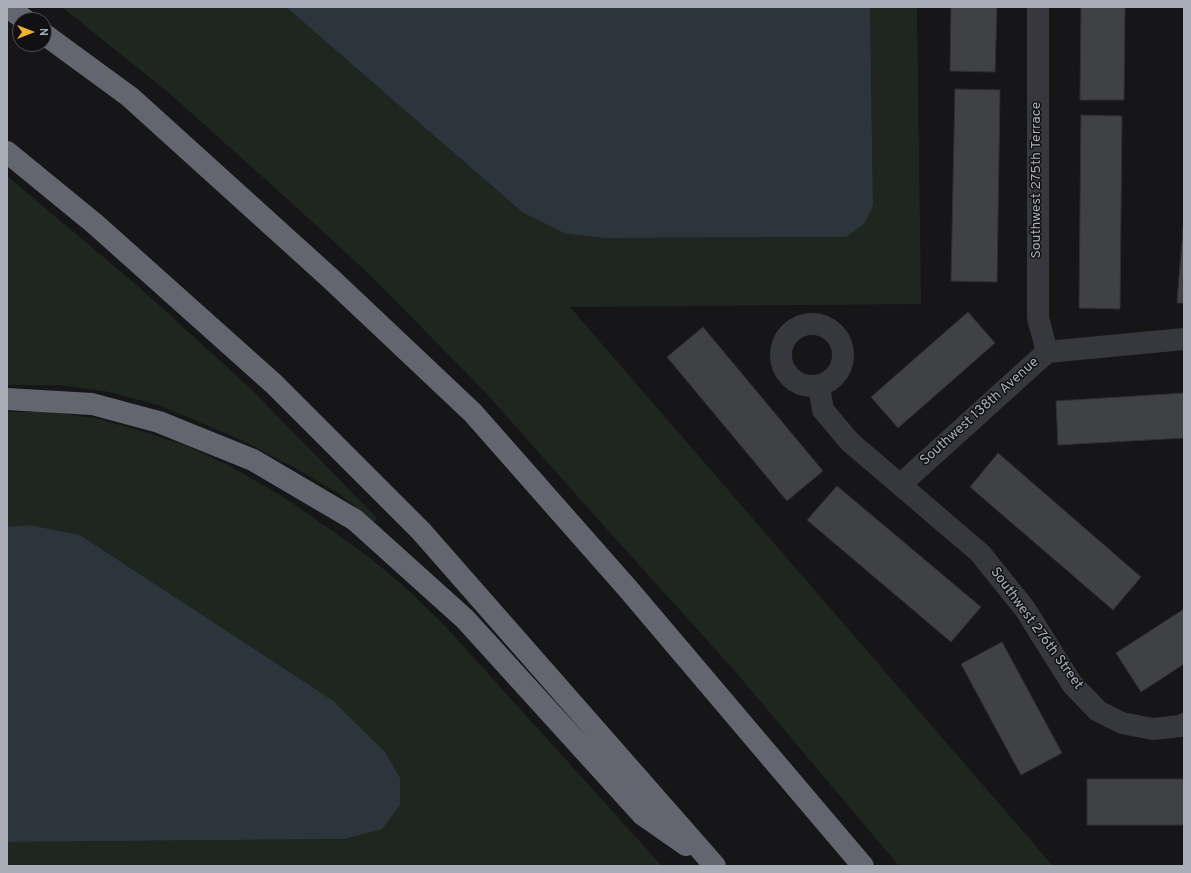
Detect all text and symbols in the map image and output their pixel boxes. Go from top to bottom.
north arrow [12,12,52,52]
text: N [36,28,50,36]
street label: Southwest 275th Terrace [1029,102,1045,258]
street label: Southwest 138th Avenue [917,354,1043,470]
street label: Southwest 276th Street [986,565,1086,693]

